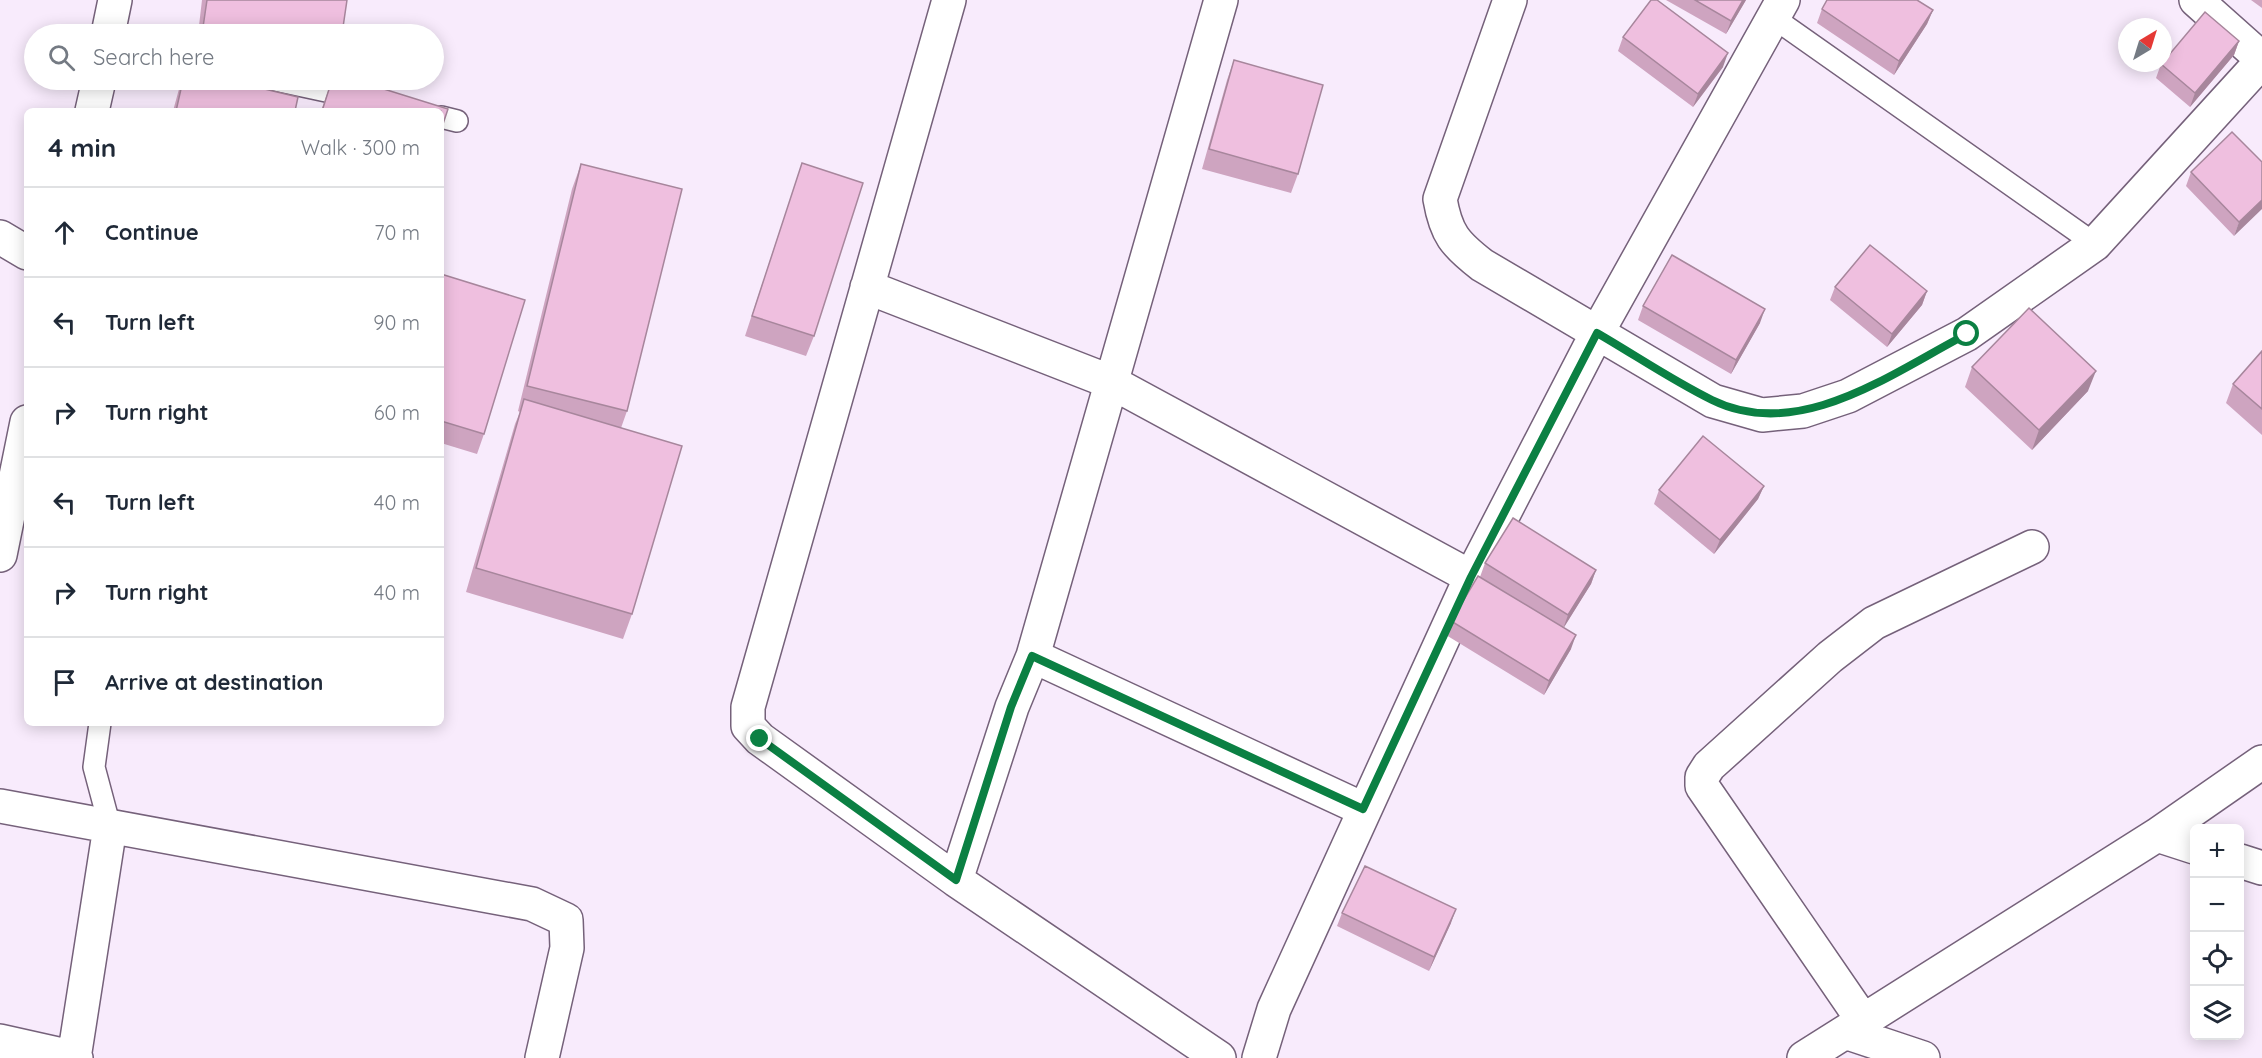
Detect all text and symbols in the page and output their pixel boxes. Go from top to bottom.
north arrow [2118,18,2172,72]
search box [24,24,444,90]
icon: search [45,41,78,74]
text: Search here [93,43,214,71]
text: 4 min [48,131,116,164]
text: Walk · 300 m [301,135,420,160]
icon: ahead [48,216,81,249]
text: Continue [105,218,199,246]
text: 70 m [374,220,420,245]
icon: left [48,306,81,339]
text: Turn left [105,308,195,336]
text: 90 m [373,310,420,335]
route start [1953,320,1979,346]
icon: right [48,396,81,429]
text: Turn right [105,398,209,426]
text: 60 m [374,400,420,425]
icon: left [48,486,81,519]
text: Turn left [105,488,195,516]
text: 40 m [374,490,420,515]
icon: right [48,576,81,609]
text: Turn right [105,578,209,606]
text: 40 m [374,580,420,605]
icon: arrive [48,666,81,699]
text: Arrive at destination [105,668,323,696]
route end [746,725,772,751]
map controls [2190,824,2244,1040]
button: + [2190,824,2244,878]
button: − [2190,878,2244,932]
button: locate [2190,932,2244,986]
button: layers [2190,986,2244,1040]

